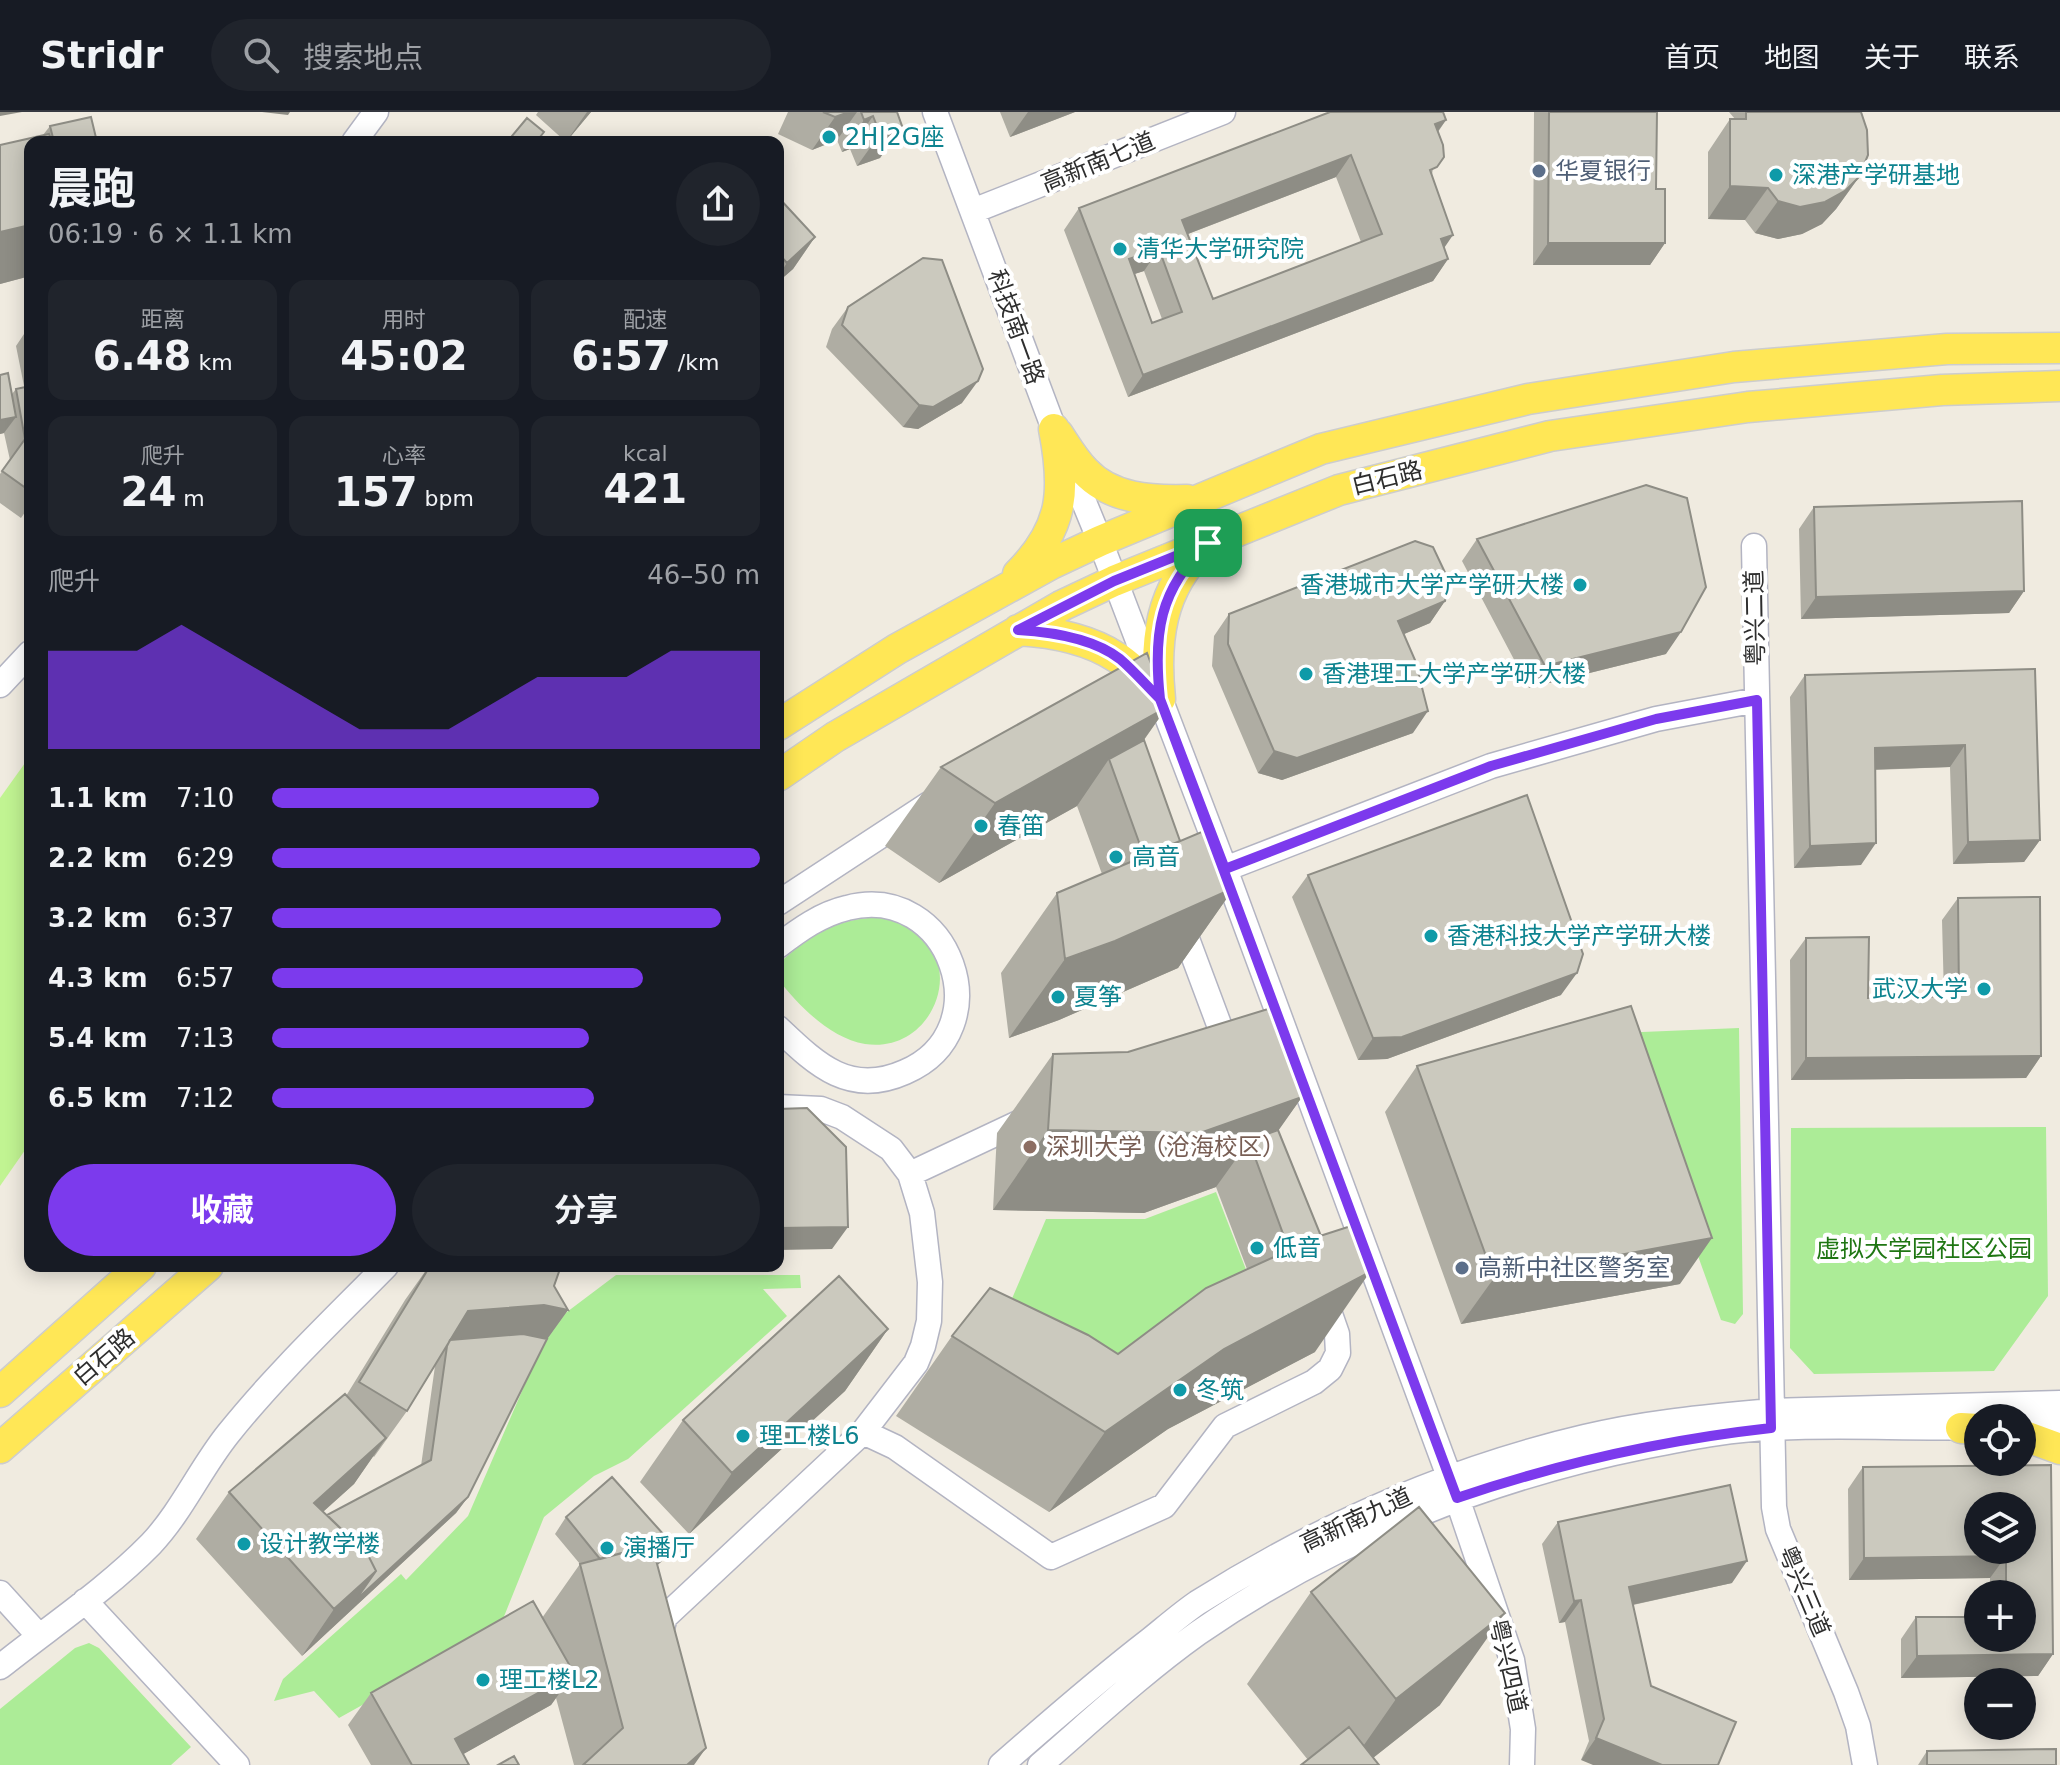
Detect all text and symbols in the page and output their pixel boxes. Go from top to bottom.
search box [211,19,771,91]
text: Stridr [40,33,163,77]
icon: search [239,33,283,77]
text: 搜索地点 [303,40,423,75]
text: 首页 [1664,41,1720,74]
text: 地图 [1764,41,1820,74]
text: 关于 [1864,41,1920,74]
text: 联系 [1964,41,2020,74]
place label: 2H|2G座 [845,123,944,151]
street label: 高新南七道 [1037,127,1159,197]
marker: 2H|2G座 [820,128,838,146]
place label: 华夏银行 [1555,157,1651,185]
place label: 深港产学研基地 [1792,161,1960,189]
button: share [676,162,760,246]
marker: 华夏银行 [1530,162,1548,180]
text: 晨跑 [48,163,136,214]
marker: 深港产学研基地 [1767,166,1785,184]
text: 06:19 · 6 × 1.1 km [48,219,293,249]
place label: 清华大学研究院 [1136,235,1304,263]
marker: 清华大学研究院 [1111,240,1129,258]
street label: 科技南一路 [982,266,1050,388]
text: 距离 [141,307,185,332]
text: 用时 [382,307,426,332]
text: 配速 [623,307,667,332]
text: 6.48 [93,333,191,379]
text: 45:02 [340,333,468,379]
text: 6:57 [571,333,671,379]
text: km [191,350,233,375]
text: /km [671,350,719,375]
text: kcal [623,441,668,466]
text: 爬升 [141,443,185,468]
text: 心率 [382,443,426,468]
street label: 白石路 [1349,456,1425,500]
text: 421 [604,466,687,512]
text: 24 [121,469,176,515]
text: 157 [334,469,418,515]
text: m [176,486,205,511]
text: bpm [418,486,474,511]
pin [1174,509,1242,577]
icon: arrive [1186,521,1230,565]
text: 46–50 m [647,560,760,590]
text: 爬升 [48,566,100,596]
street label: 粤兴二道 [1740,570,1770,666]
place label: 香港城市大学产学研大楼 [1300,571,1564,599]
marker: 香港城市大学产学研大楼 [1571,576,1589,594]
place label: 香港理工大学产学研大楼 [1322,660,1586,688]
marker: 香港理工大学产学研大楼 [1297,665,1315,683]
text: 1.1 km [48,783,148,813]
text: 7:10 [176,783,234,813]
place label: 春笛 [997,812,1045,840]
marker: 春笛 [972,817,990,835]
text: 2.2 km [48,843,148,873]
text: 6:29 [176,843,234,873]
place label: 高音 [1132,843,1180,871]
marker: 高音 [1107,848,1125,866]
text: 3.2 km [48,903,148,933]
text: 6:37 [176,903,234,933]
place label: 香港科技大学产学研大楼 [1447,922,1711,950]
marker: 香港科技大学产学研大楼 [1422,927,1440,945]
text: 4.3 km [48,963,148,993]
text: 6:57 [176,963,234,993]
place label: 武汉大学 [1872,975,1968,1003]
marker: 武汉大学 [1975,980,1993,998]
place label: 夏筝 [1074,983,1122,1011]
marker: 夏筝 [1049,988,1067,1006]
text: 5.4 km [48,1023,148,1053]
text: 7:13 [176,1023,234,1053]
text: 6.5 km [48,1083,148,1113]
text: 7:12 [176,1083,234,1113]
place label: 深圳大学（沧海校区） [1046,1133,1286,1161]
marker: 深圳大学（沧海校区） [1021,1138,1039,1156]
button: 收藏 [48,1164,396,1256]
button: 分享 [412,1164,760,1256]
place label: 低音 [1273,1234,1321,1262]
park label: 虚拟大学园社区公园 [1816,1235,2032,1263]
marker: 低音 [1248,1239,1266,1257]
place label: 高新中社区警务室 [1478,1254,1670,1282]
marker: 高新中社区警务室 [1453,1259,1471,1277]
street label: 白石路 [68,1323,140,1391]
place label: 冬筑 [1196,1376,1244,1404]
marker: 冬筑 [1171,1381,1189,1399]
map controls [1964,1404,2036,1740]
button: locate [1964,1404,2036,1476]
place label: 理工楼L6 [759,1422,860,1450]
marker: 理工楼L6 [734,1427,752,1445]
street label: 高新南九道 [1296,1482,1416,1558]
button: layers [1964,1492,2036,1564]
place label: 设计教学楼 [260,1530,380,1558]
place label: 演播厅 [623,1534,695,1562]
marker: 设计教学楼 [235,1535,253,1553]
marker: 演播厅 [598,1539,616,1557]
street label: 粤兴三道 [1772,1541,1836,1641]
button: + [1964,1580,2036,1652]
street label: 粤兴四道 [1484,1616,1532,1716]
place label: 理工楼L2 [499,1666,600,1694]
button: − [1964,1668,2036,1740]
marker: 理工楼L2 [474,1671,492,1689]

